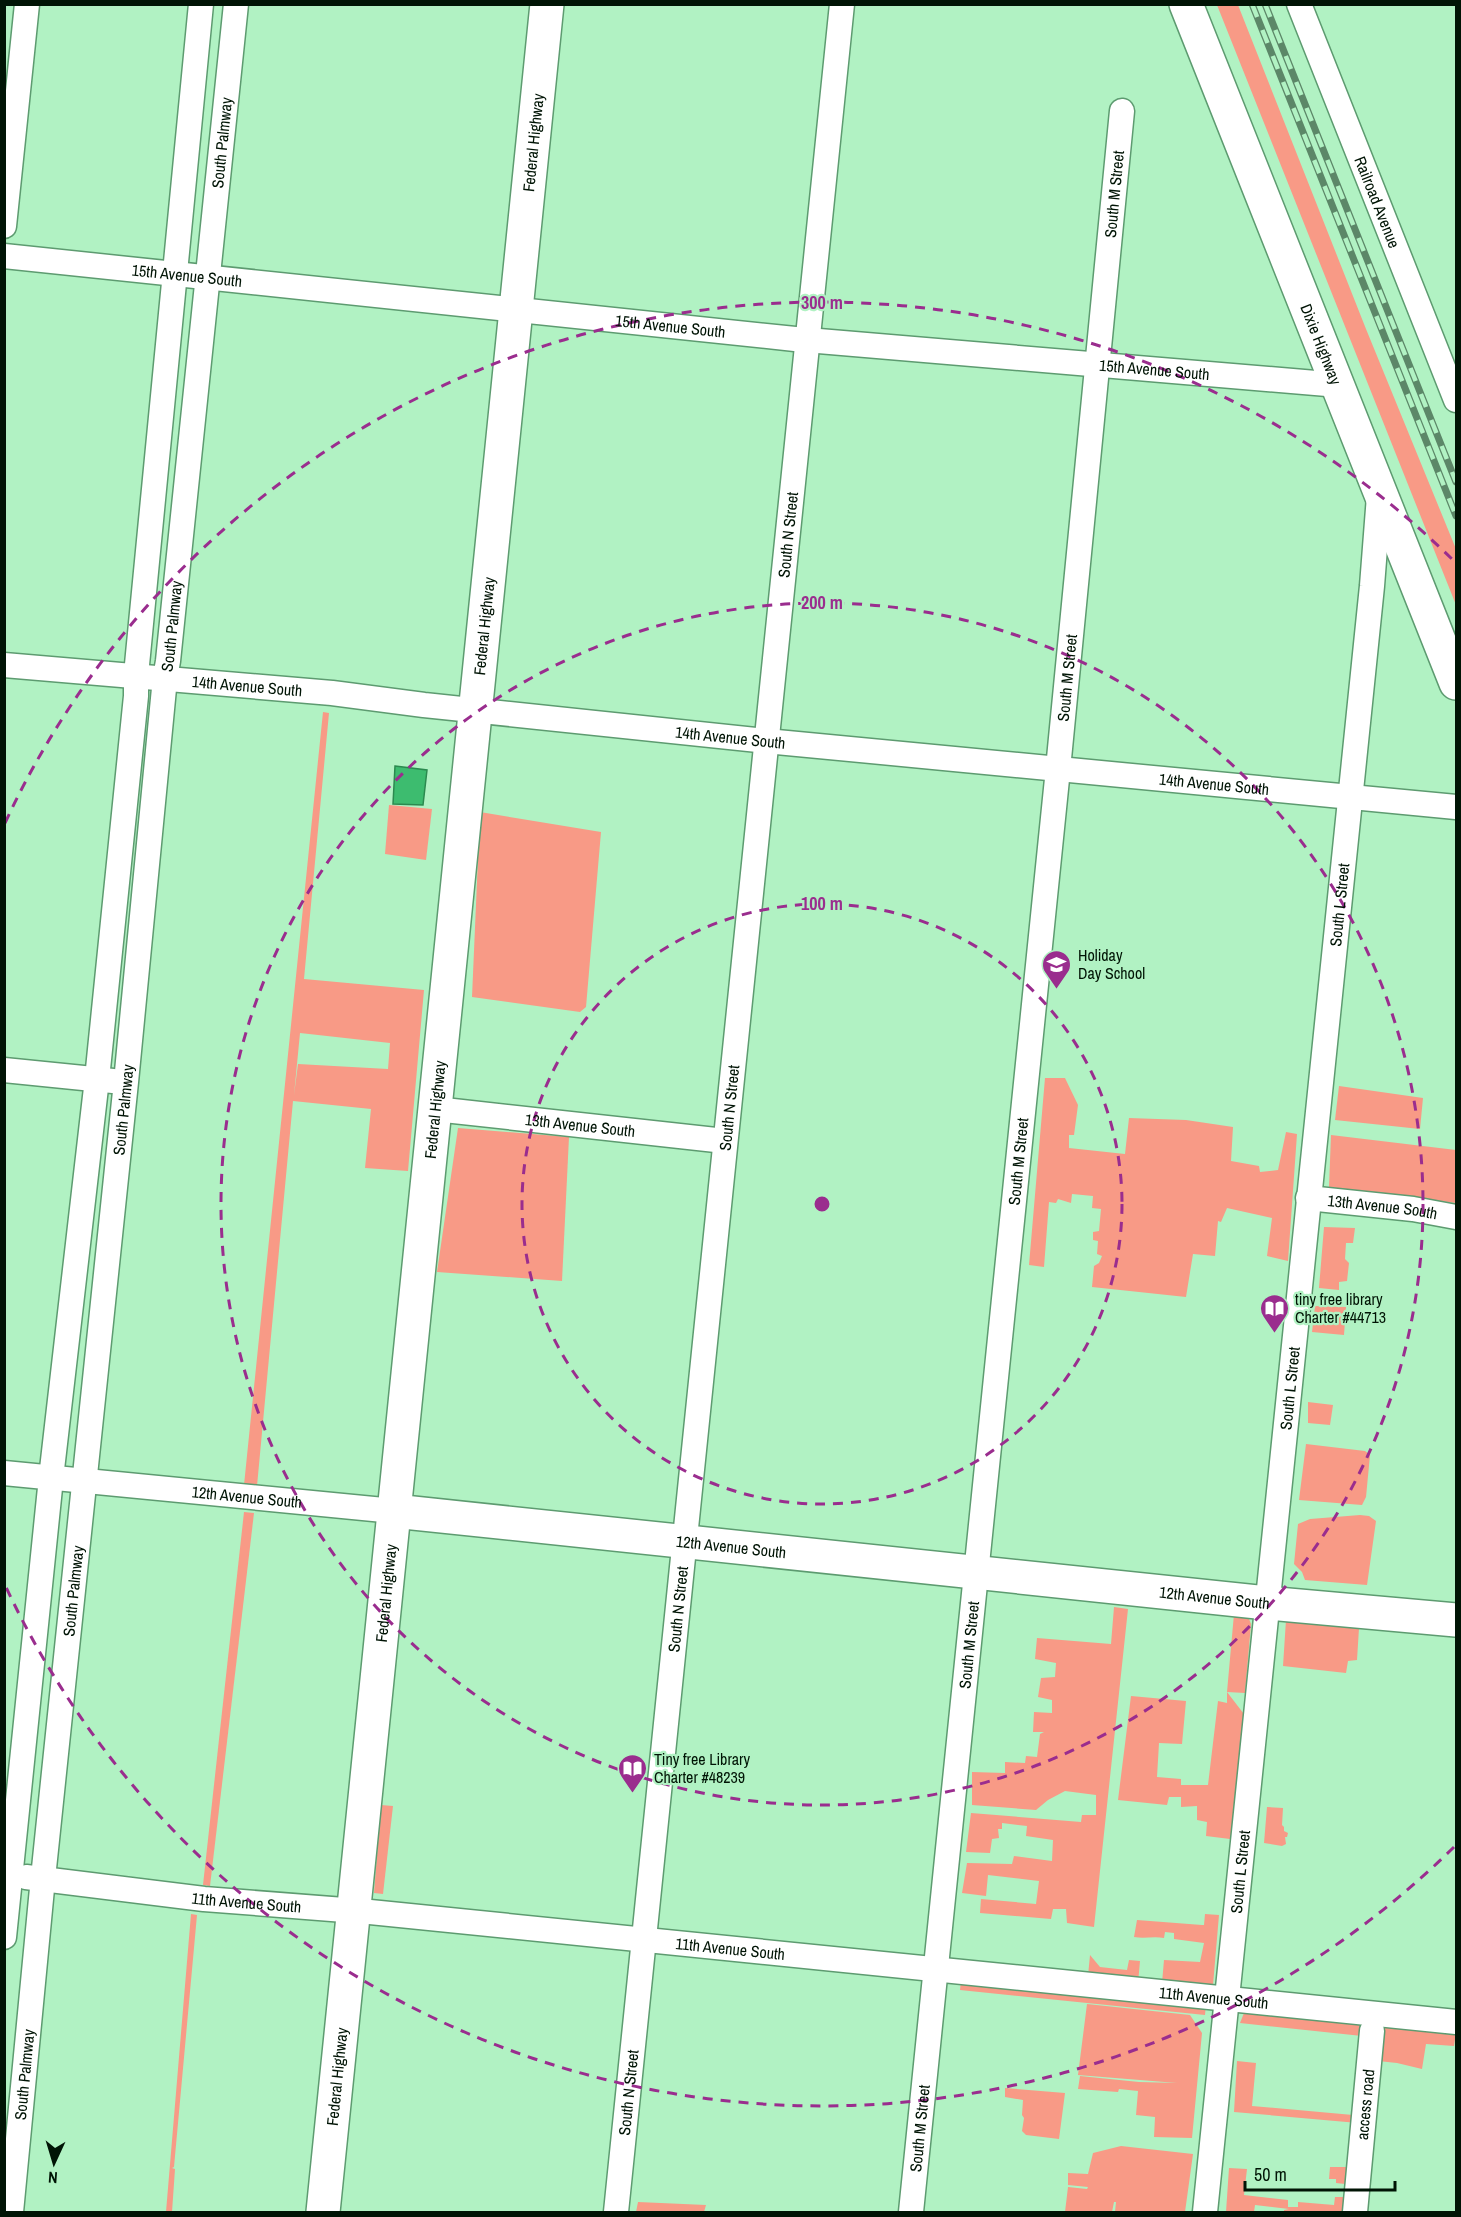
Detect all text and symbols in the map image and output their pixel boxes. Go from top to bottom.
street label: Federal Highway [517,92,549,193]
street label: South Palmway [206,96,237,189]
street label: South M Street [1099,149,1129,239]
street label: Railroad Avenue [1349,153,1406,251]
street label: 15th Avenue South [131,258,243,292]
text: 300 m [801,290,843,315]
street label: Dixie Highway [1295,300,1347,388]
street label: 15th Avenue South [614,309,727,343]
street label: 15th Avenue South [1098,354,1210,385]
street label: South N Street [772,490,803,579]
street label: Federal Highway [468,576,500,676]
street label: South Palmway [155,579,187,673]
text: 200 m [801,590,843,615]
street label: South M Street [1052,633,1082,723]
street label: 14th Avenue South [191,670,303,701]
street label: 14th Avenue South [674,721,786,754]
street label: 14th Avenue South [1158,768,1270,800]
street label: South L Street [1324,862,1354,948]
text: 100 m [801,891,843,916]
place label: Holiday Day School [1078,944,1145,984]
school or university icon: Holiday Day School [1041,948,1073,990]
street label: Federal Highway [419,1059,451,1160]
street label: South Palmway [107,1063,139,1156]
street label: South N Street [714,1063,744,1152]
street label: 13th Avenue South [524,1108,636,1142]
street label: South M Street [1003,1116,1033,1206]
street label: 13th Avenue South [1326,1189,1439,1224]
centre of rings [812,1194,832,1214]
place label: tiny free library Charter #44713 [1295,1288,1386,1328]
library icon: tiny free library Charter #44713 [1258,1292,1290,1334]
street label: South L Street [1274,1345,1305,1431]
street label: 12th Avenue South [191,1480,303,1513]
street label: 12th Avenue South [675,1530,787,1563]
street label: Federal Highway [370,1543,402,1643]
street label: South Palmway [57,1544,89,1638]
street label: South N Street [662,1565,693,1653]
street label: 12th Avenue South [1158,1581,1271,1614]
street label: South M Street [953,1600,984,1690]
place label: Tiny free Library Charter #48239 [654,1748,750,1788]
library icon: Tiny free Library Charter #48239 [617,1752,649,1794]
street label: South L Street [1225,1829,1255,1914]
street label: 11th Avenue South [190,1887,302,1918]
street label: 11th Avenue South [675,1932,786,1965]
street label: 11th Avenue South [1158,1981,1270,2014]
street label: Federal Highway [321,2026,353,2127]
street label: South Palmway [9,2028,40,2121]
street label: South N Street [613,2048,644,2137]
street label: access road [1351,2068,1379,2141]
street label: South M Street [904,2083,935,2173]
north arrow [24,2133,84,2193]
scale bar [1245,2154,1395,2192]
text: 50 m [1254,2162,1287,2187]
text: N [47,2167,58,2189]

